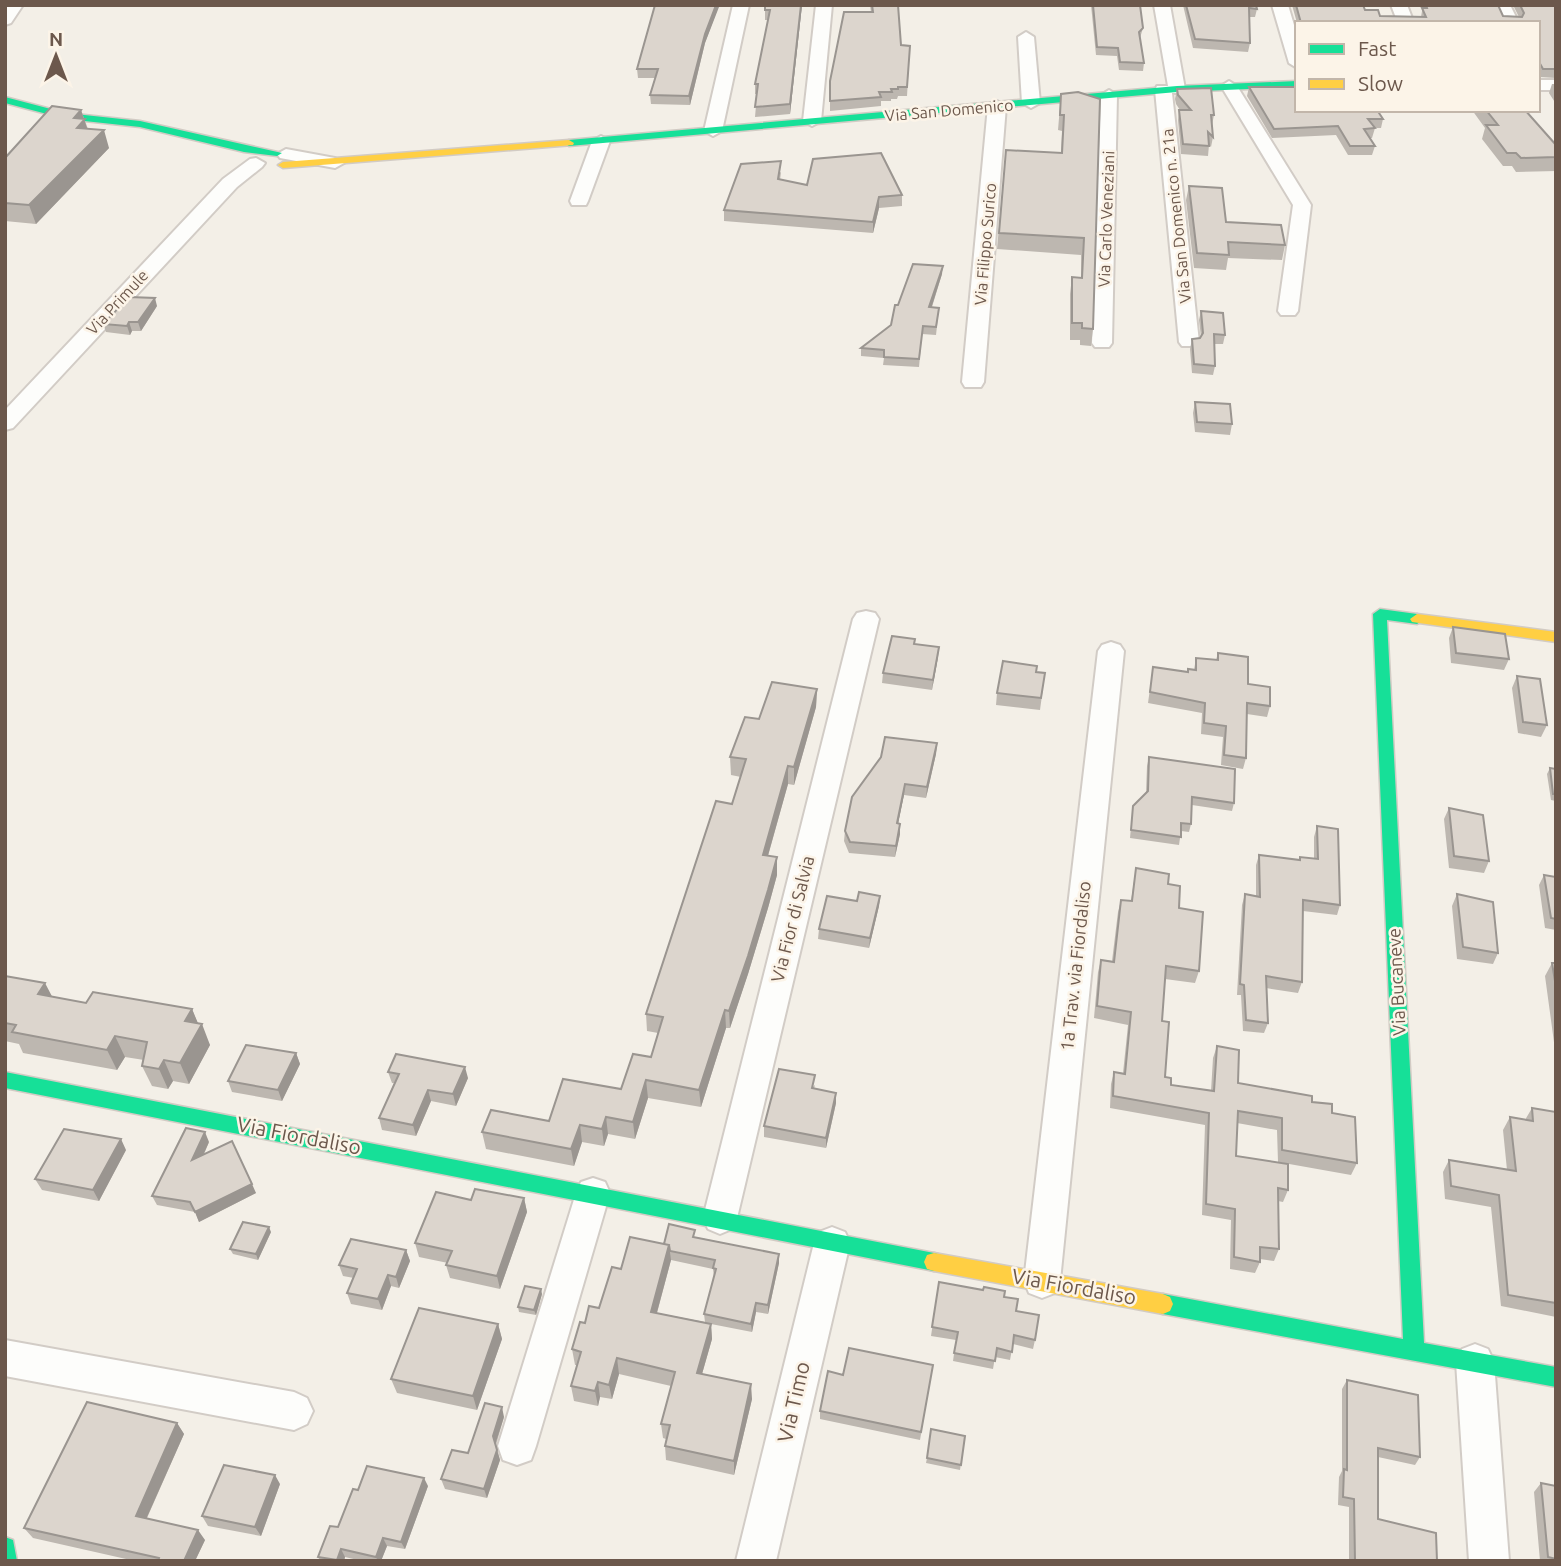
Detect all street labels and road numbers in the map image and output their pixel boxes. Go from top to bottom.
street label: Via San Domenico [884,95,1014,125]
street label: Via San Domenico n. 21a [1158,128,1194,304]
street label: Via Carlo Veneziani [1095,150,1117,288]
street label: Via Filippo Surico [971,182,999,306]
street label: Via Primule [82,266,152,338]
street label: Via Fior di Salvia [767,853,817,984]
street label: 1a Trav. via Fiordaliso [1056,880,1094,1052]
street label: Via Bucaneve [1383,928,1409,1036]
street label: Via Fiordaliso [235,1111,363,1159]
street label: Via Fiordaliso [1010,1263,1138,1309]
street label: Via Timo [772,1359,814,1445]

